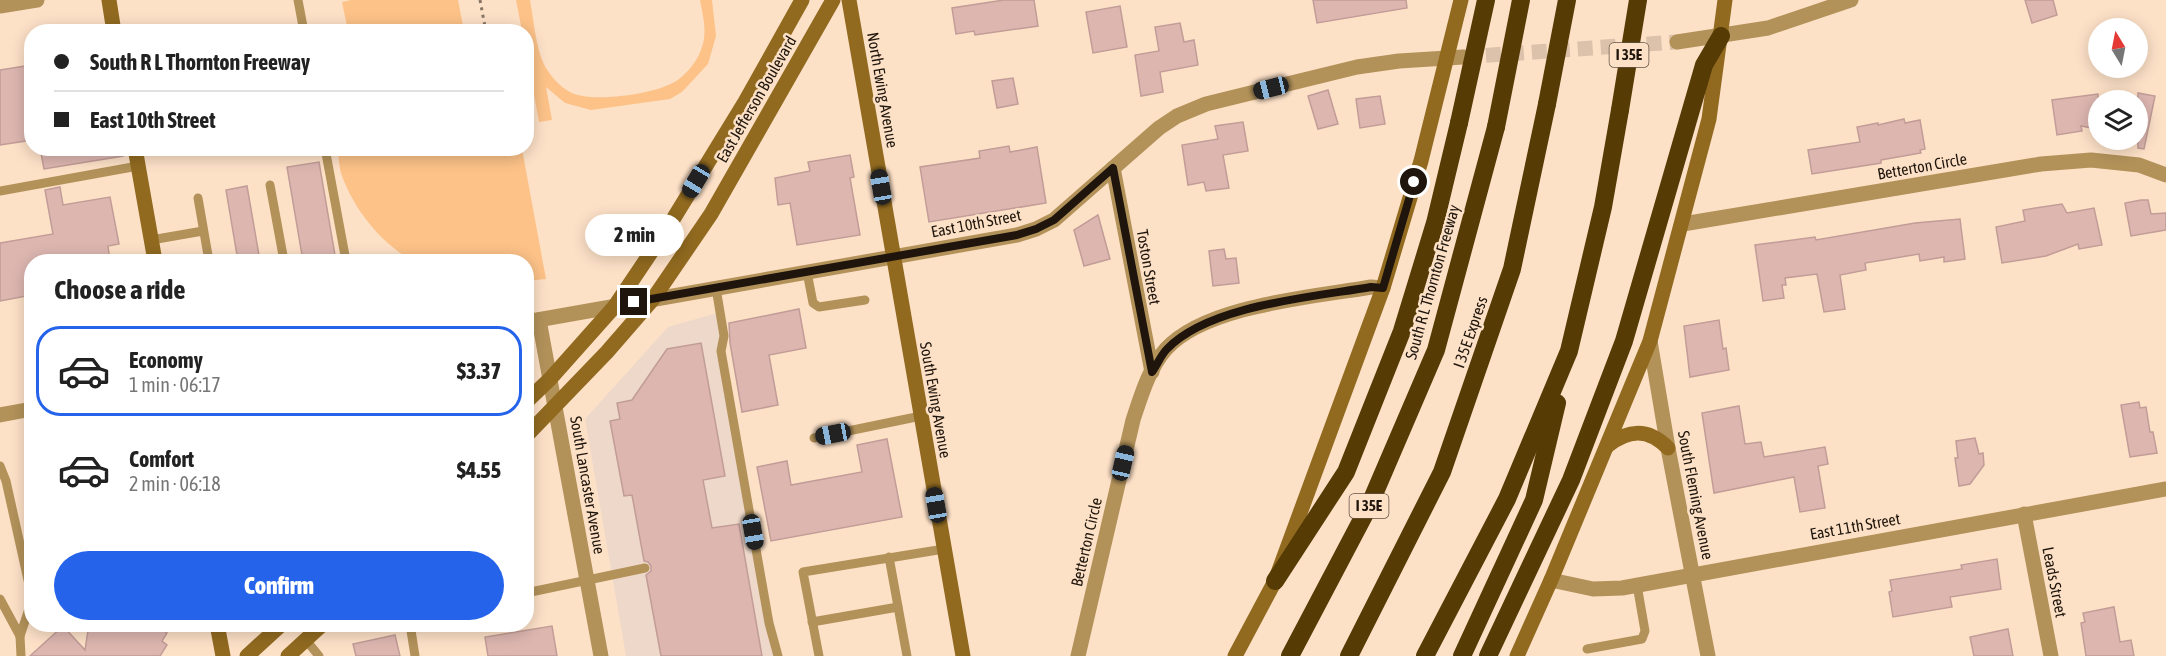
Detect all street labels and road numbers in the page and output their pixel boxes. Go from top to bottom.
street label: North Ewing Avenue [863,31,902,149]
street label: East Jefferson Boulevard [712,33,800,165]
road number: I 35E [1610,43,1648,67]
street label: Betterton Circle [1876,149,1968,183]
street label: South R L Thornton Freeway [1401,202,1464,362]
street label: East 10th Street [929,205,1023,241]
street label: Toston Street [1134,228,1165,306]
street label: I 35E Express [1449,294,1492,370]
street label: South Ewing Avenue [916,340,955,460]
street label: South Lancaster Avenue [567,415,609,555]
street label: South Fleming Avenue [1674,429,1717,561]
road number: I 35E [1350,494,1388,518]
street label: Betterton Circle [1067,496,1105,588]
street label: East 11th Street [1808,509,1902,543]
street label: Leads Street [2039,545,2071,619]

